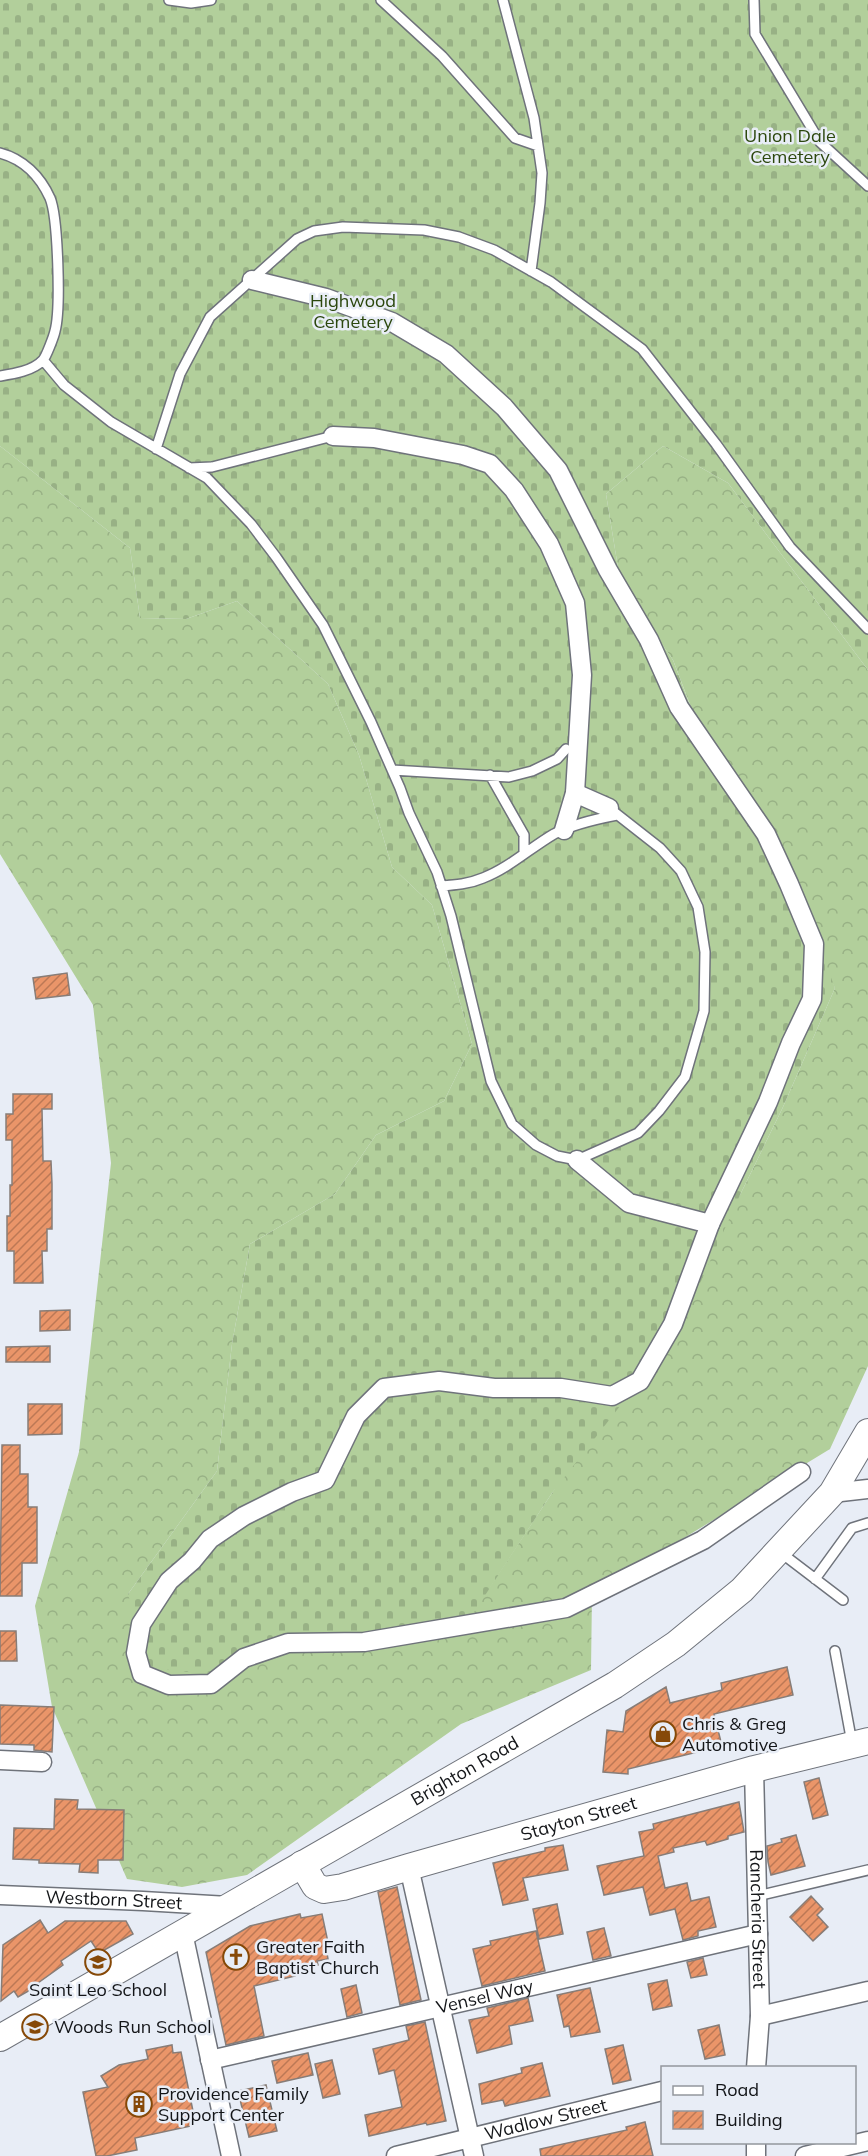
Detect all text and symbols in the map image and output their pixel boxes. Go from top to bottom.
park label: Union Dale Cemetery [744,124,836,168]
park label: Highwood Cemetery [310,289,396,333]
place label: Chris & Greg Automotive [682,1712,786,1756]
shop icon: Chris & Greg Automotive [648,1719,678,1749]
street label: Brighton Road [407,1731,523,1811]
street label: Stayton Street [518,1791,639,1846]
street label: Rancheria Street [745,1849,771,1989]
street label: Westborn Street [45,1885,183,1914]
place label: Greater Faith Baptist Church [256,1935,379,1979]
church icon: Greater Faith Baptist Church [221,1942,251,1972]
school or university icon: Saint Leo School [83,1947,113,1977]
street label: Vensel Way [434,1974,536,2019]
place label: Saint Leo School [29,1978,167,2001]
school or university icon: Woods Run School [20,2012,50,2042]
place label: Woods Run School [54,2015,212,2038]
legend [661,2066,856,2144]
text: Road [715,2078,759,2101]
place label: Providence Family Support Center [158,2082,309,2126]
building icon: Providence Family Support Center [124,2089,154,2119]
street label: Wadlow Street [482,2093,609,2145]
text: Building [715,2108,783,2131]

